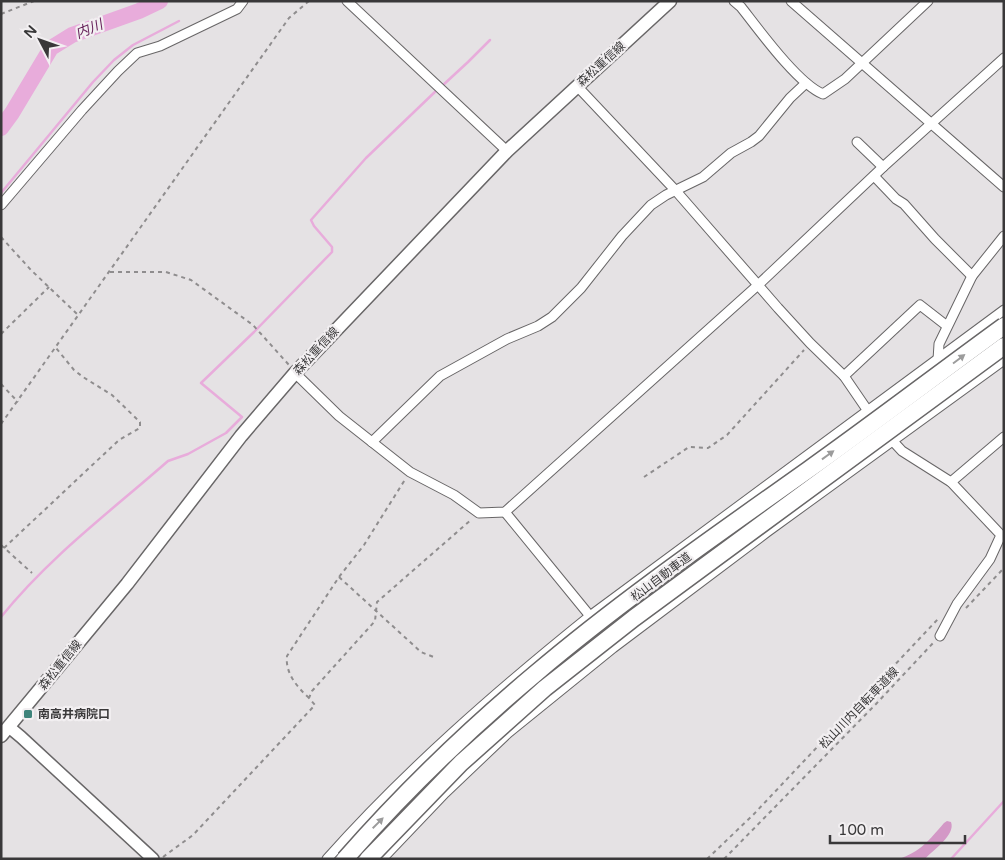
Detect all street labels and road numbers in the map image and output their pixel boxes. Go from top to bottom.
street label: 森松重信線 [574,39,628,89]
street label: 森松重信線 [290,324,342,378]
street label: 松山自動車道 [628,550,694,604]
street label: 森松重信線 [36,637,84,693]
street label: 松山川内自転車道線 [816,664,902,752]

